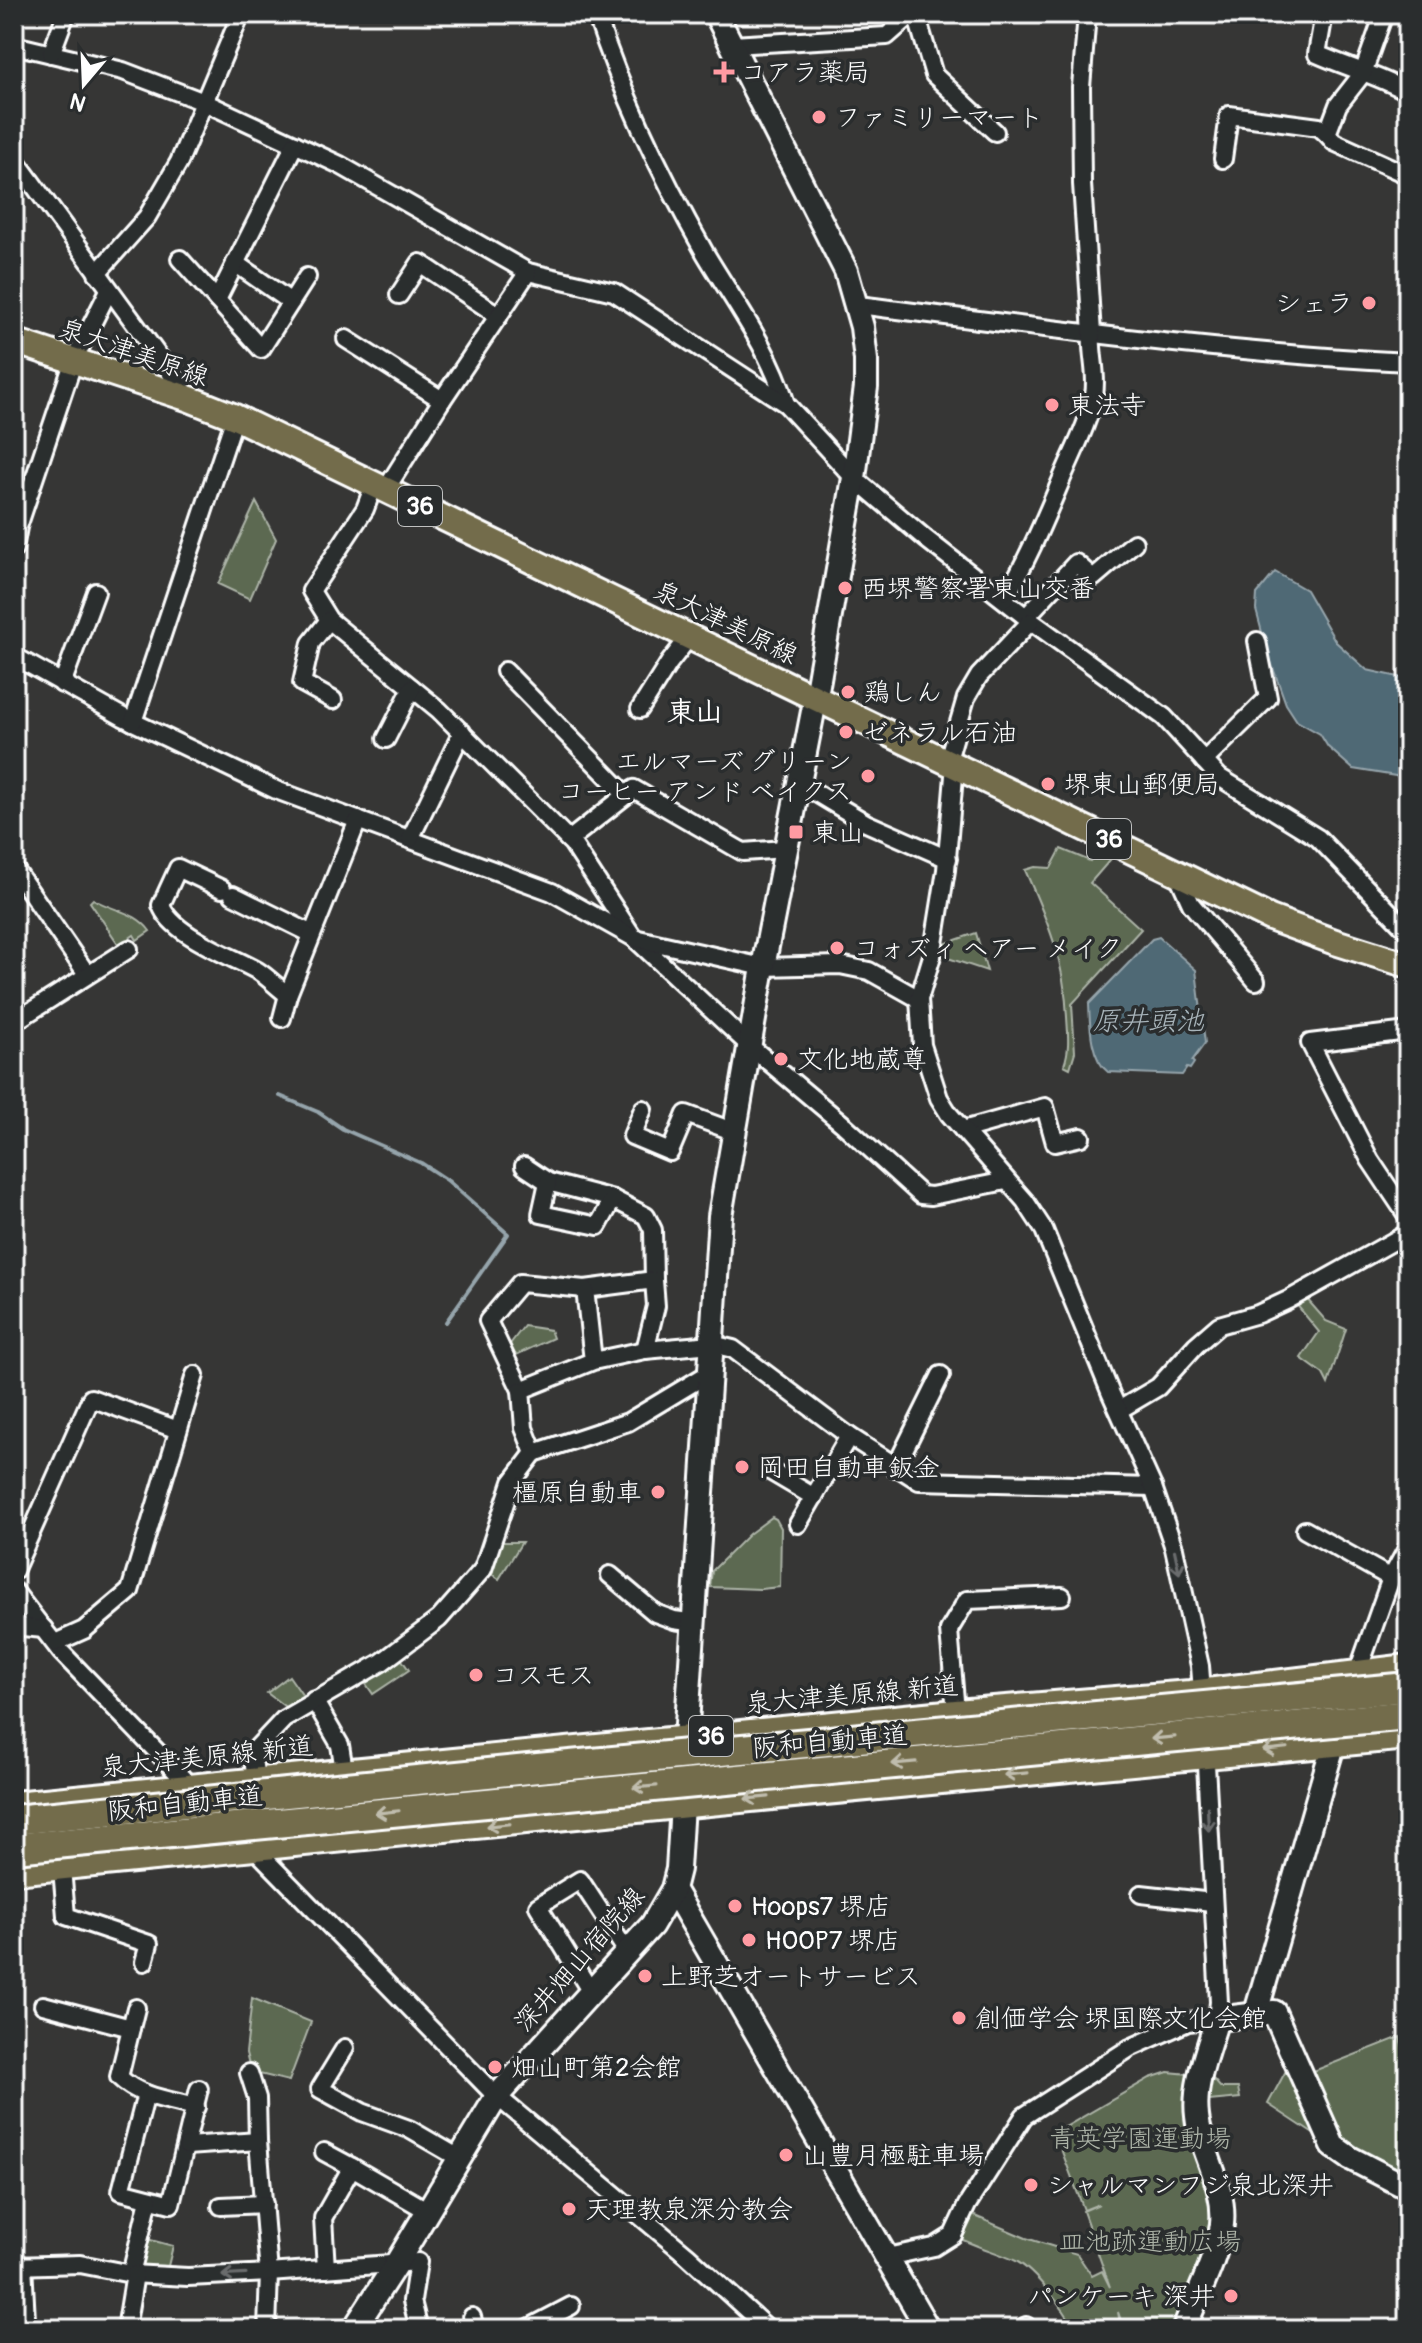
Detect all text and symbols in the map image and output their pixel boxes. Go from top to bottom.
north arrow [44,44,124,124]
place label: コアラ薬局 [740,57,870,89]
marker: コアラ薬局 [715,63,733,81]
text: N [66,86,89,118]
place label: ファミリーマート [835,102,1044,134]
marker: ファミリーマート [810,108,828,126]
place label: シェラ [1275,288,1353,320]
marker: シェラ [1360,294,1378,312]
street label: 泉大津美原線 [55,312,213,393]
place label: 東法寺 [1068,390,1146,422]
marker: 東法寺 [1043,396,1061,414]
road number: 36 [398,486,442,526]
place label: 西堺警察署東山交番 [861,573,1095,605]
street label: 泉大津美原線 [648,574,803,671]
marker: 西堺警察署東山交番 [836,579,854,597]
place label: 鶏しん [864,677,942,709]
marker: 鶏しん [839,683,857,701]
district label: 東山 [667,695,723,730]
place label: ゼネラル石油 [862,717,1017,749]
marker: ゼネラル石油 [837,723,855,741]
place label: エルマーズ グリーン コーヒー アンド ベイクス [558,746,852,808]
marker: エルマーズ グリーン コーヒー アンド ベイクス [859,767,877,785]
place label: 堺東山郵便局 [1064,769,1220,801]
marker: 堺東山郵便局 [1039,775,1057,793]
place label: 東山 [812,817,864,849]
road number: 36 [1087,819,1131,859]
marker: 東山 [787,823,805,841]
place label: コォズィ ヘアー メイク [853,933,1122,965]
marker: コォズィ ヘアー メイク [828,939,846,957]
water label: 原井頭池 [1092,1004,1205,1039]
place label: 文化地蔵尊 [797,1044,927,1076]
marker: 文化地蔵尊 [772,1050,790,1068]
place label: 岡田自動車鈑金 [758,1452,940,1484]
marker: 岡田自動車鈑金 [733,1458,751,1476]
place label: 橿原自動車 [512,1477,642,1509]
marker: 橿原自動車 [649,1483,667,1501]
one-way arrow [1170,1548,1185,1574]
place label: コスモス [492,1660,594,1692]
marker: コスモス [467,1666,485,1684]
street label: 泉大津美原線 新道 [744,1670,960,1720]
road number: 36 [689,1716,733,1756]
street label: 阪和自動車道 [751,1719,909,1765]
street label: 泉大津美原線 新道 [99,1730,315,1784]
one-way arrow [1150,1731,1177,1746]
one-way arrow [1262,1742,1288,1757]
one-way arrow [891,1755,918,1770]
one-way arrow [1003,1767,1030,1782]
street label: 阪和自動車道 [106,1780,264,1828]
one-way arrow [632,1780,659,1795]
one-way arrow [744,1791,771,1806]
one-way arrow [374,1805,401,1820]
one-way arrow [1201,1805,1216,1832]
one-way arrow [485,1818,512,1833]
street label: 深井畑山宿院線 [508,1880,652,2039]
place label: Hoops7 堺店 [751,1891,891,1923]
marker: Hoops7 堺店 [726,1897,744,1915]
place label: HOOP7 堺店 [765,1925,900,1957]
marker: HOOP7 堺店 [740,1931,758,1949]
place label: 上野芝オートサービス [661,1961,921,1993]
marker: 上野芝オートサービス [636,1967,654,1985]
place label: 創価学会 堺国際文化会館 [975,2003,1267,2035]
marker: 創価学会 堺国際文化会館 [950,2009,968,2027]
place label: 畑山町第2会館 [511,2052,682,2084]
marker: 畑山町第2会館 [486,2058,504,2076]
park label: 青英学園運動場 [1049,2123,1231,2155]
place label: 山豊月極駐車場 [802,2140,984,2172]
marker: 山豊月極駐車場 [777,2146,795,2164]
place label: シャルマンフジ泉北深井 [1047,2170,1334,2202]
marker: シャルマンフジ泉北深井 [1022,2176,1040,2194]
place label: 天理教泉深分教会 [585,2194,793,2226]
marker: 天理教泉深分教会 [560,2200,578,2218]
park label: 皿池跡運動広場 [1059,2226,1241,2258]
one-way arrow [221,2267,248,2282]
place label: パンケーキ 深井 [1027,2281,1215,2313]
marker: パンケーキ 深井 [1222,2287,1240,2305]

